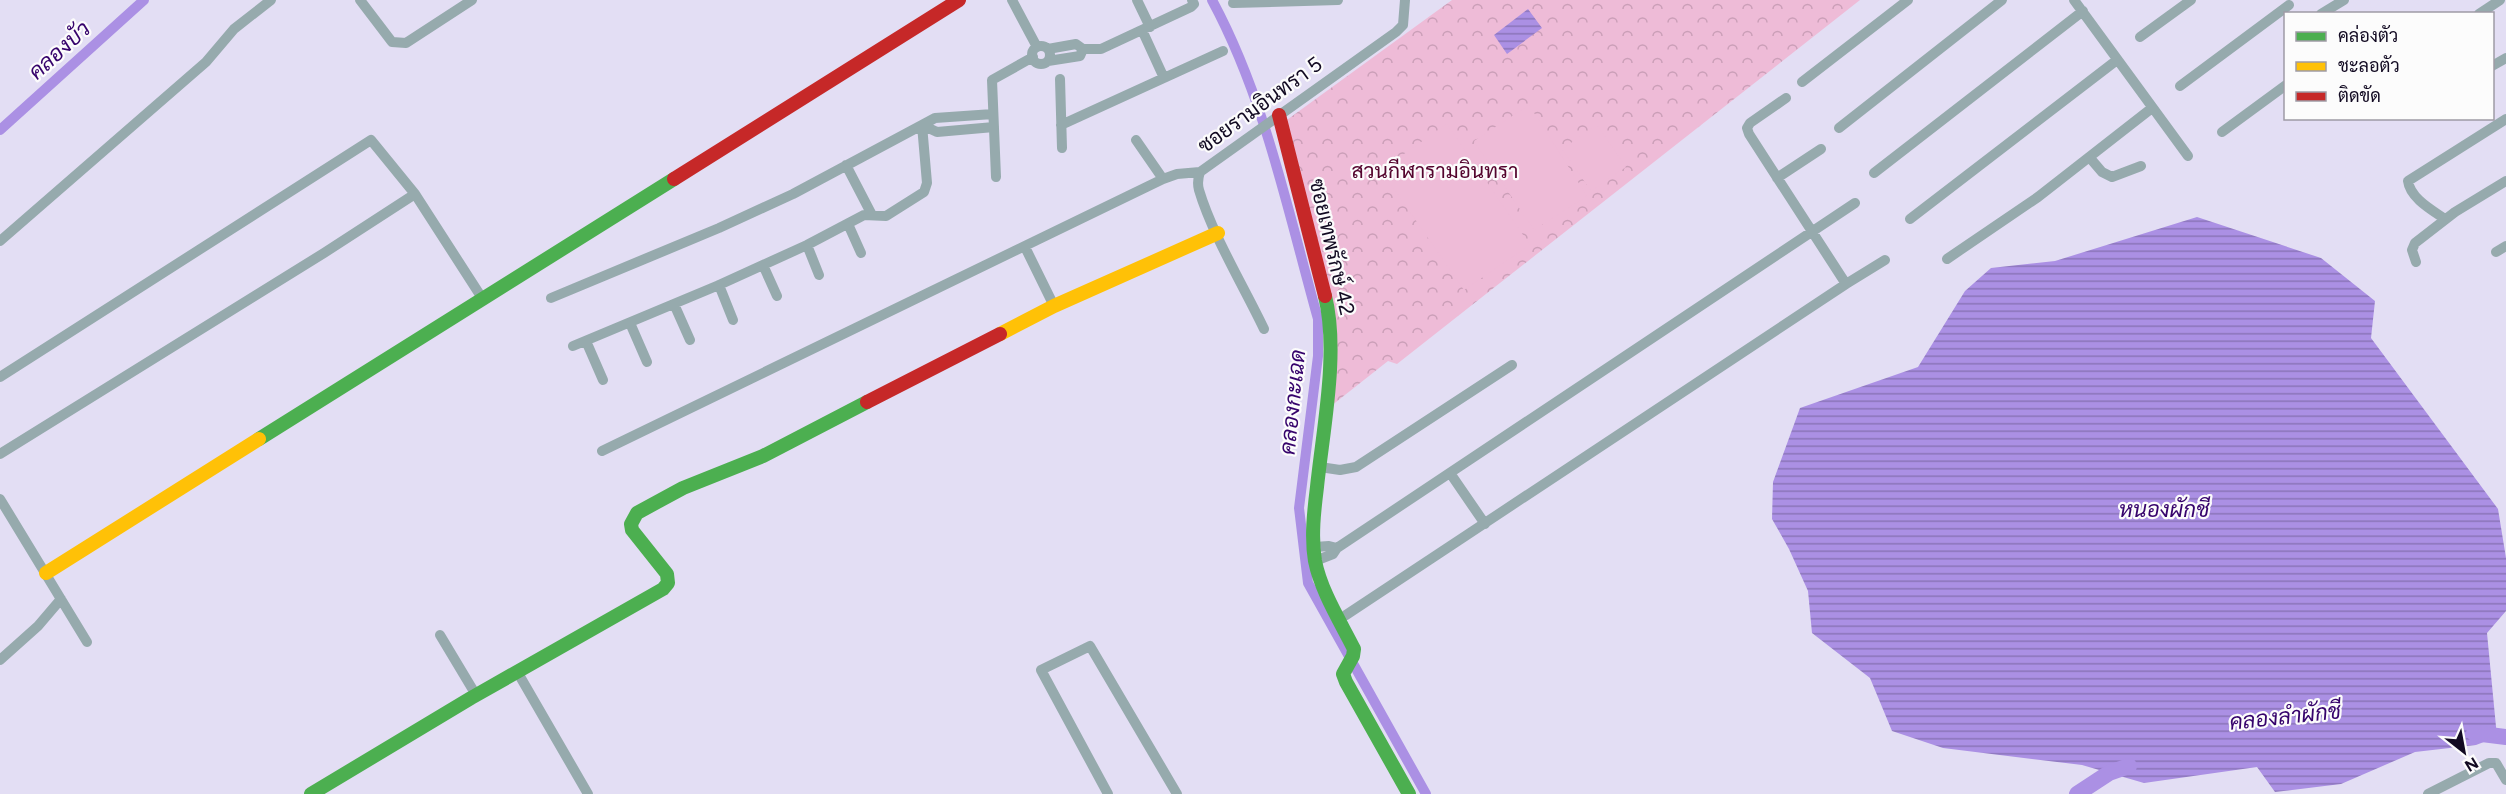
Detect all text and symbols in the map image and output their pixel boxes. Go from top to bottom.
legend [2284,12,2494,120]
water label: คลองบัว [23,15,96,85]
text: คล่องตัว [2338,24,2398,47]
street label: ซอยรามอินทรา 5 [1193,51,1327,158]
text: ชะลอตัว [2338,55,2400,77]
text: ติดขัด [2338,85,2381,107]
park label: สวนกีฬารามอินทรา [1352,158,1518,183]
street label: ซอยเทพรักษ์ 42 [1305,176,1361,317]
water label: คลองกะเฉด [1274,348,1311,456]
water label: หนองผักชี [2119,496,2211,523]
water label: คลองลำผักชี [2228,697,2344,736]
north arrow [2434,722,2494,782]
text: N [2461,753,2482,776]

